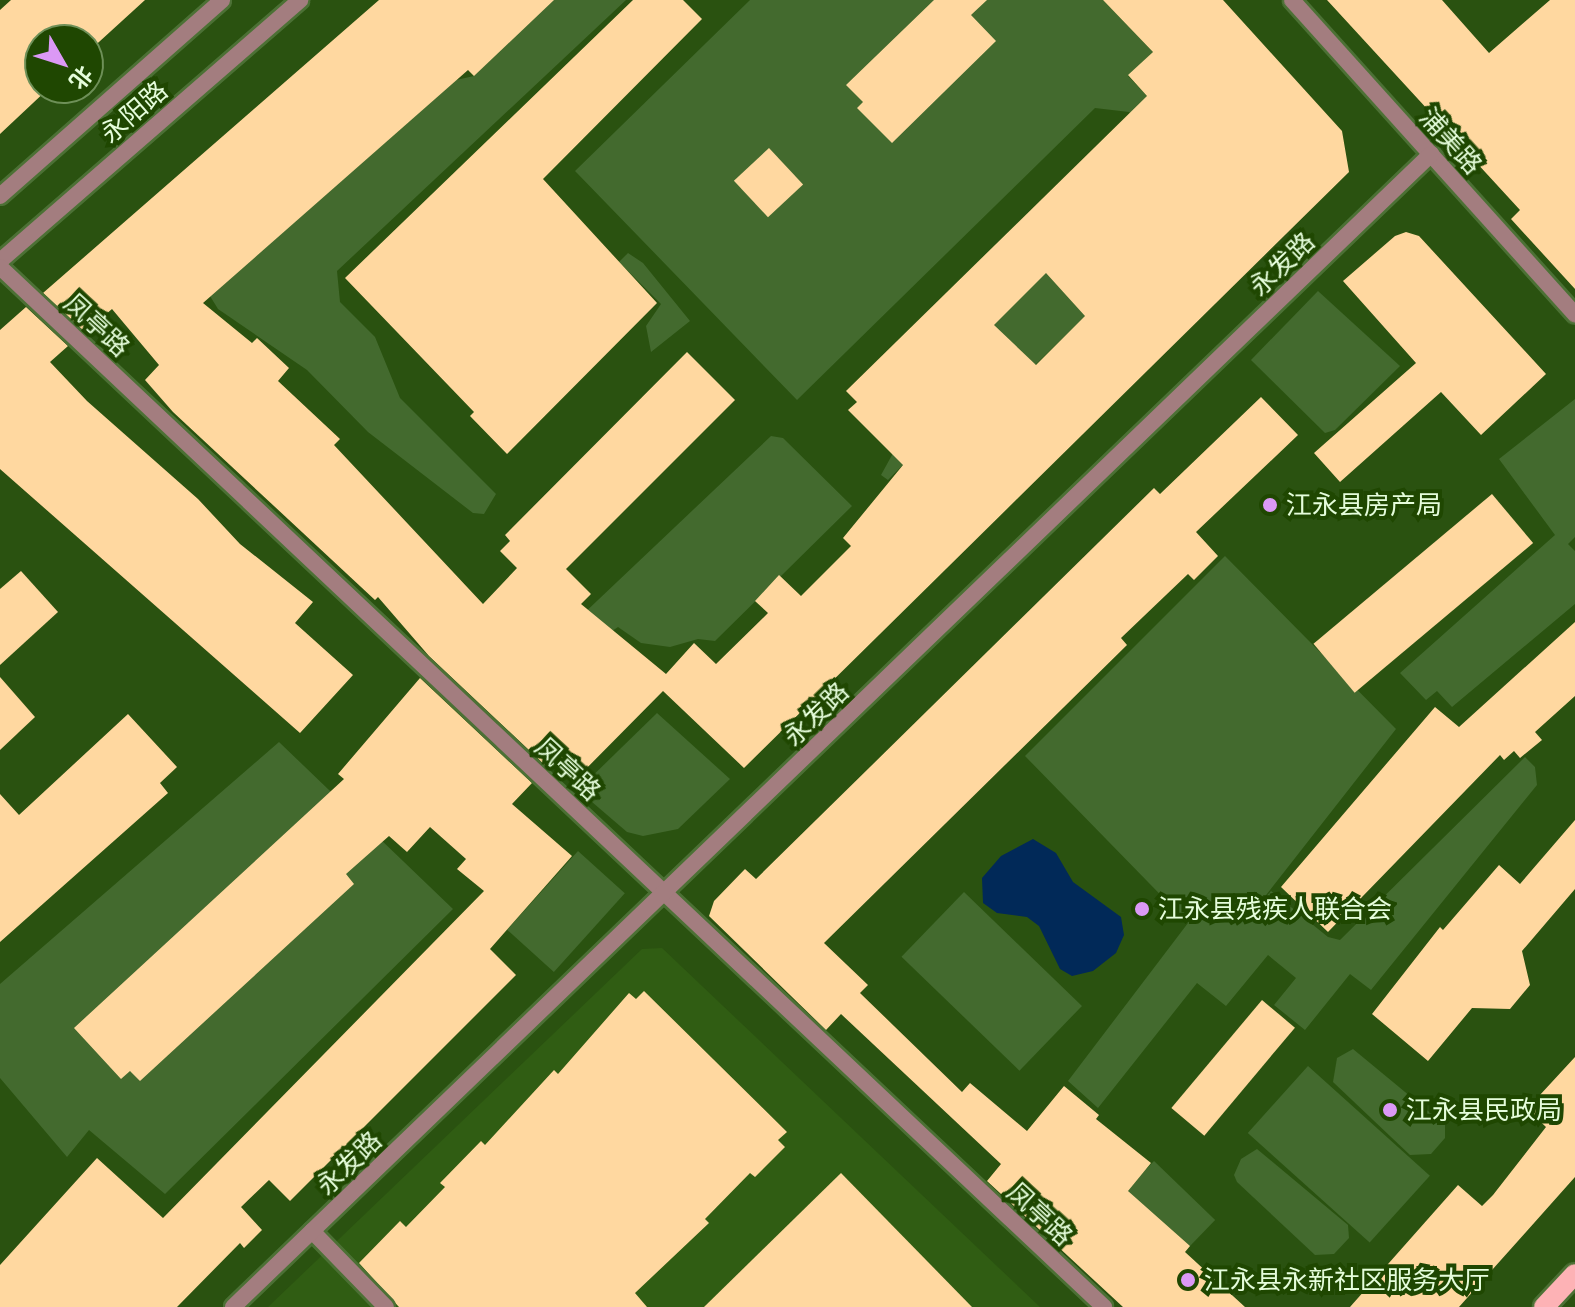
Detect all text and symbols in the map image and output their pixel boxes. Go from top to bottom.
north arrow [24,24,104,104]
text: 北 [63,60,100,96]
street label: 永阳路 [94,75,174,149]
street label: 浦美路 [1413,102,1489,180]
street label: 永发路 [1243,226,1321,302]
street label: 凤亭路 [58,287,136,363]
place label: 江永县房产局 [1286,489,1442,521]
marker: 江永县房产局 [1261,496,1279,514]
street label: 永发路 [777,676,855,752]
street label: 凤亭路 [529,731,607,807]
place label: 江永县残疾人联合会 [1158,893,1392,925]
marker: 江永县残疾人联合会 [1133,900,1151,918]
place label: 江永县民政局 [1406,1094,1562,1126]
marker: 江永县民政局 [1381,1101,1399,1119]
street label: 永发路 [310,1125,388,1201]
street label: 凤亭路 [1001,1176,1079,1252]
place label: 江永县永新社区服务大厅 [1204,1264,1490,1296]
marker: 江永县永新社区服务大厅 [1179,1271,1197,1289]

